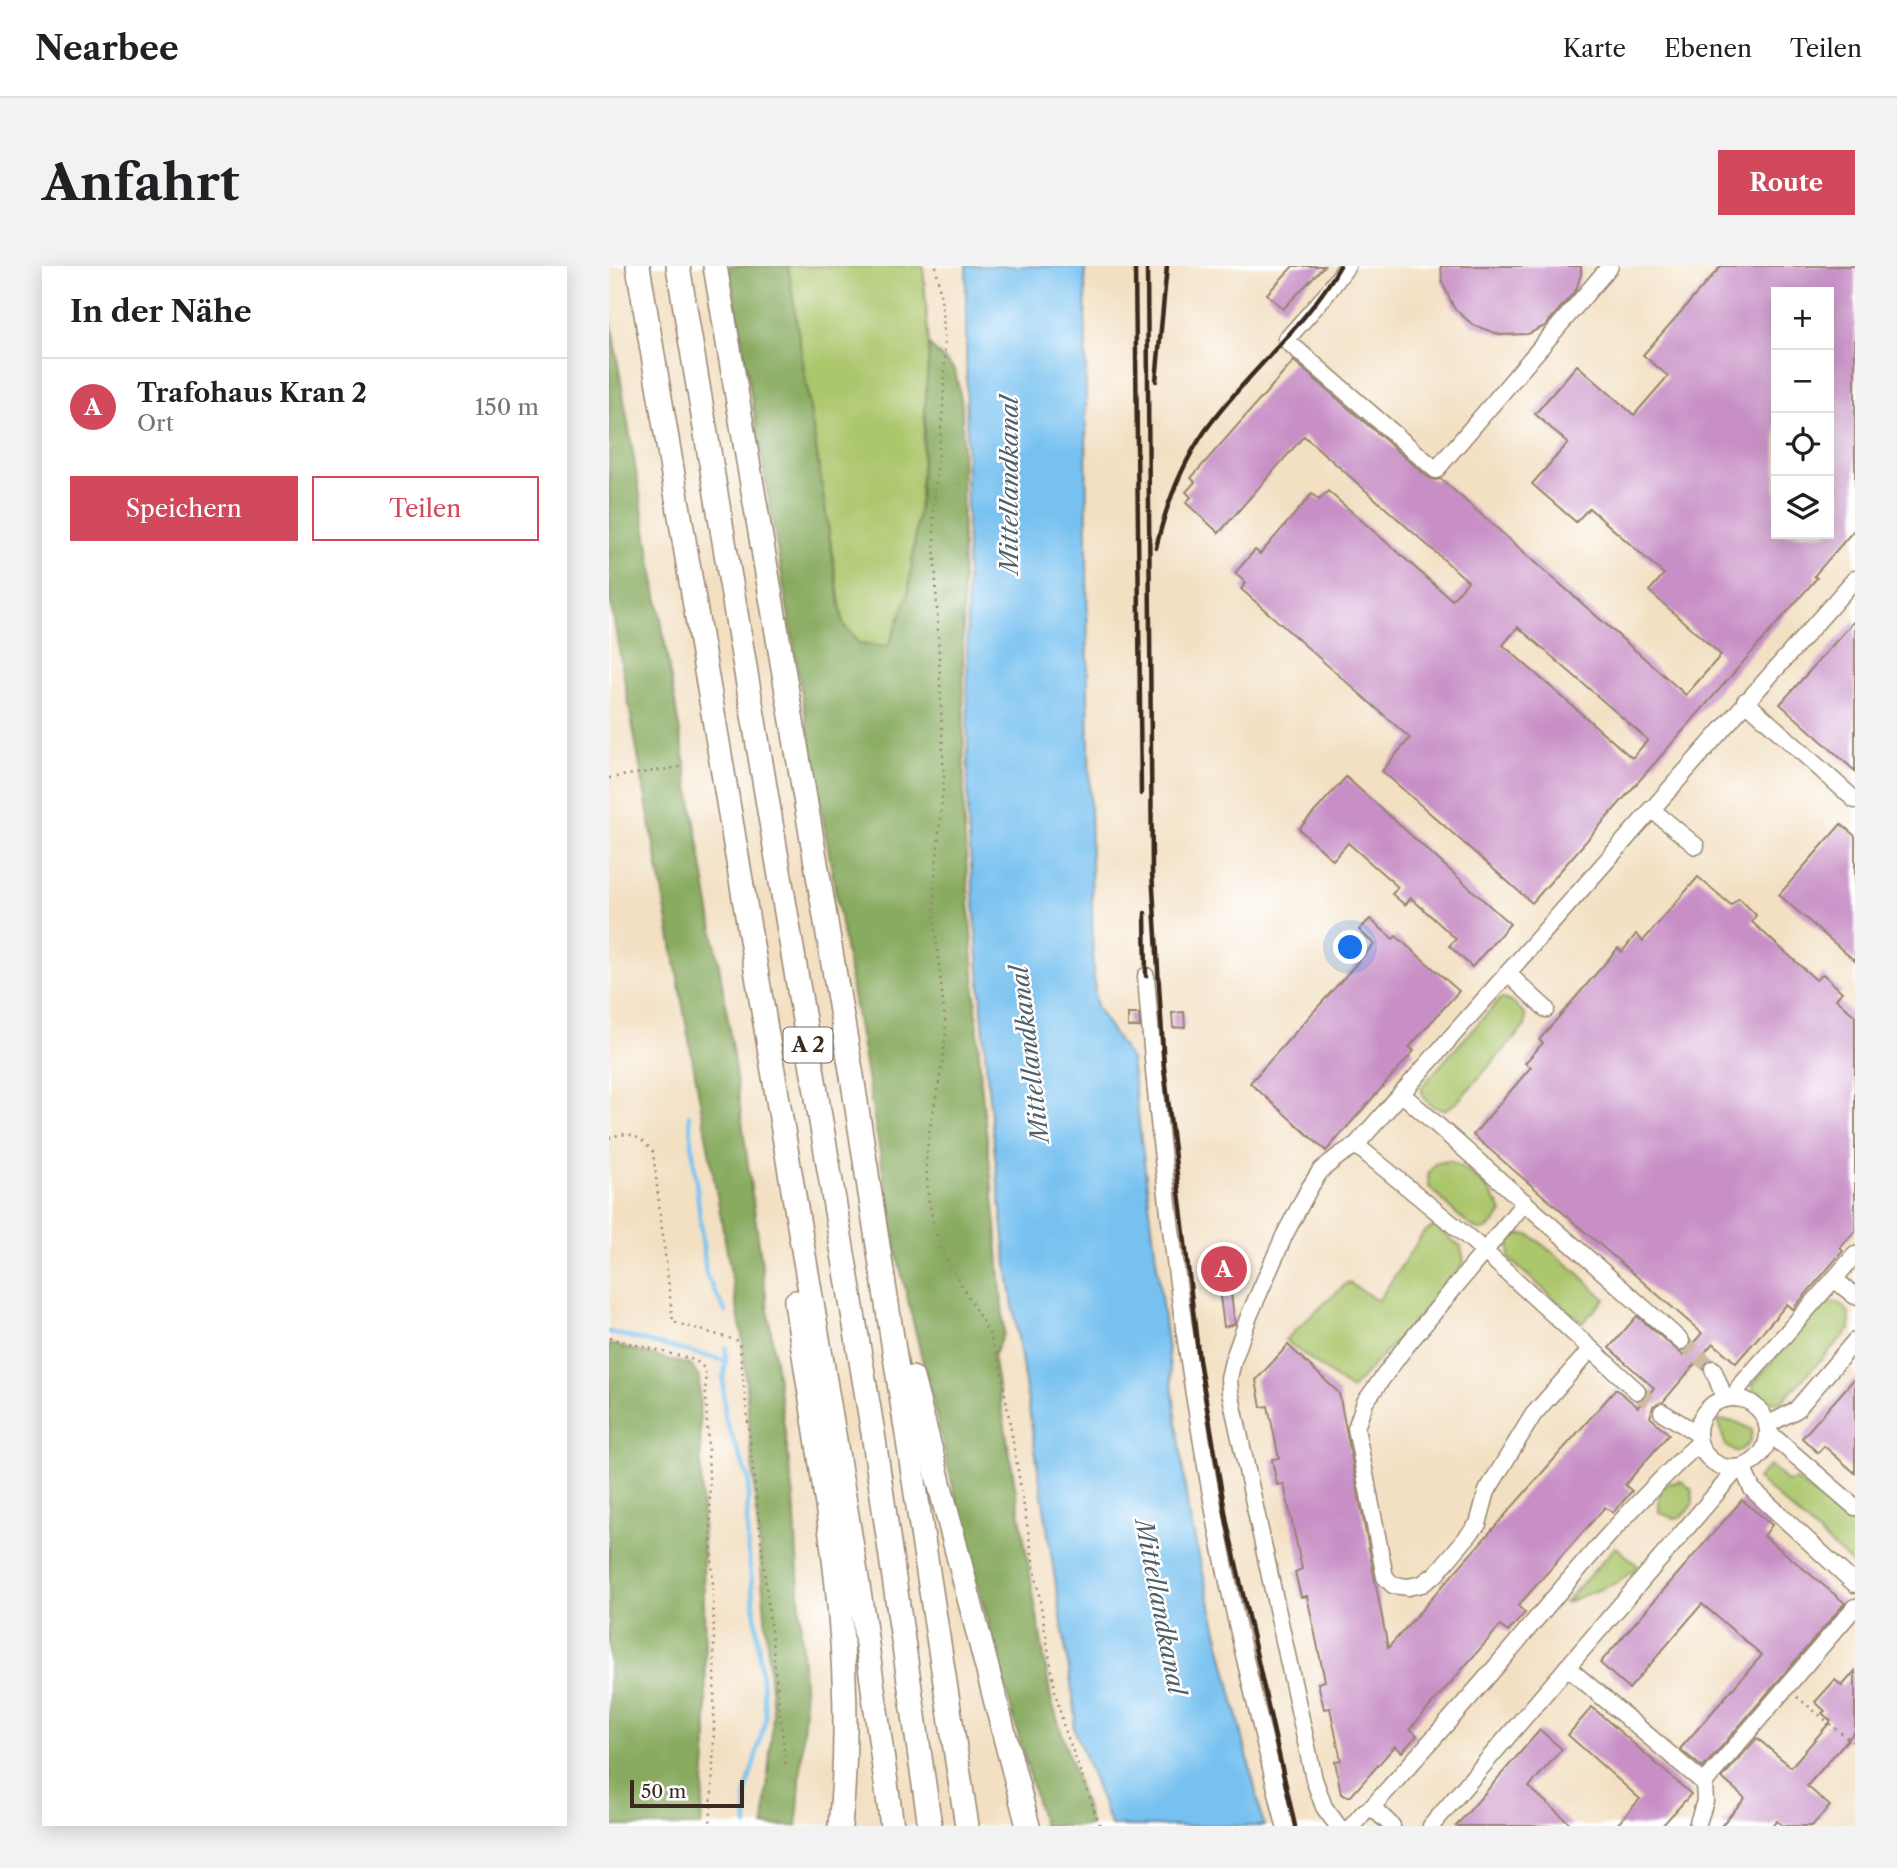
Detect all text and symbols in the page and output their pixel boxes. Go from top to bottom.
text: Nearbee [35,28,179,69]
text: Karte [1563,34,1626,63]
text: Ebenen [1664,34,1752,63]
text: Teilen [1790,34,1862,63]
button: Route [1718,150,1855,215]
text: Anfahrt [42,152,240,213]
map controls [1771,287,1834,539]
button: + [1771,287,1834,350]
text: In der Nähe [70,293,252,330]
button: − [1771,350,1834,413]
text: Trafohaus Kran 2 [137,377,367,409]
text: A [84,393,102,421]
text: 150 m [475,393,539,421]
water label: Mittellandkanal [995,394,1024,577]
text: Ort [137,409,174,437]
button: locate [1771,413,1834,476]
button: Speichern [70,476,298,541]
button: Teilen [312,476,539,541]
button: layers [1771,476,1834,539]
your location [1333,930,1367,964]
water label: Mittellandkanal [1004,962,1055,1147]
road number: A 2 [783,1028,833,1062]
pin: A [1201,1243,1247,1295]
water label: Mittellandkanal [1129,1514,1192,1699]
scale bar [630,1777,744,1809]
text: 50 m [641,1780,686,1803]

